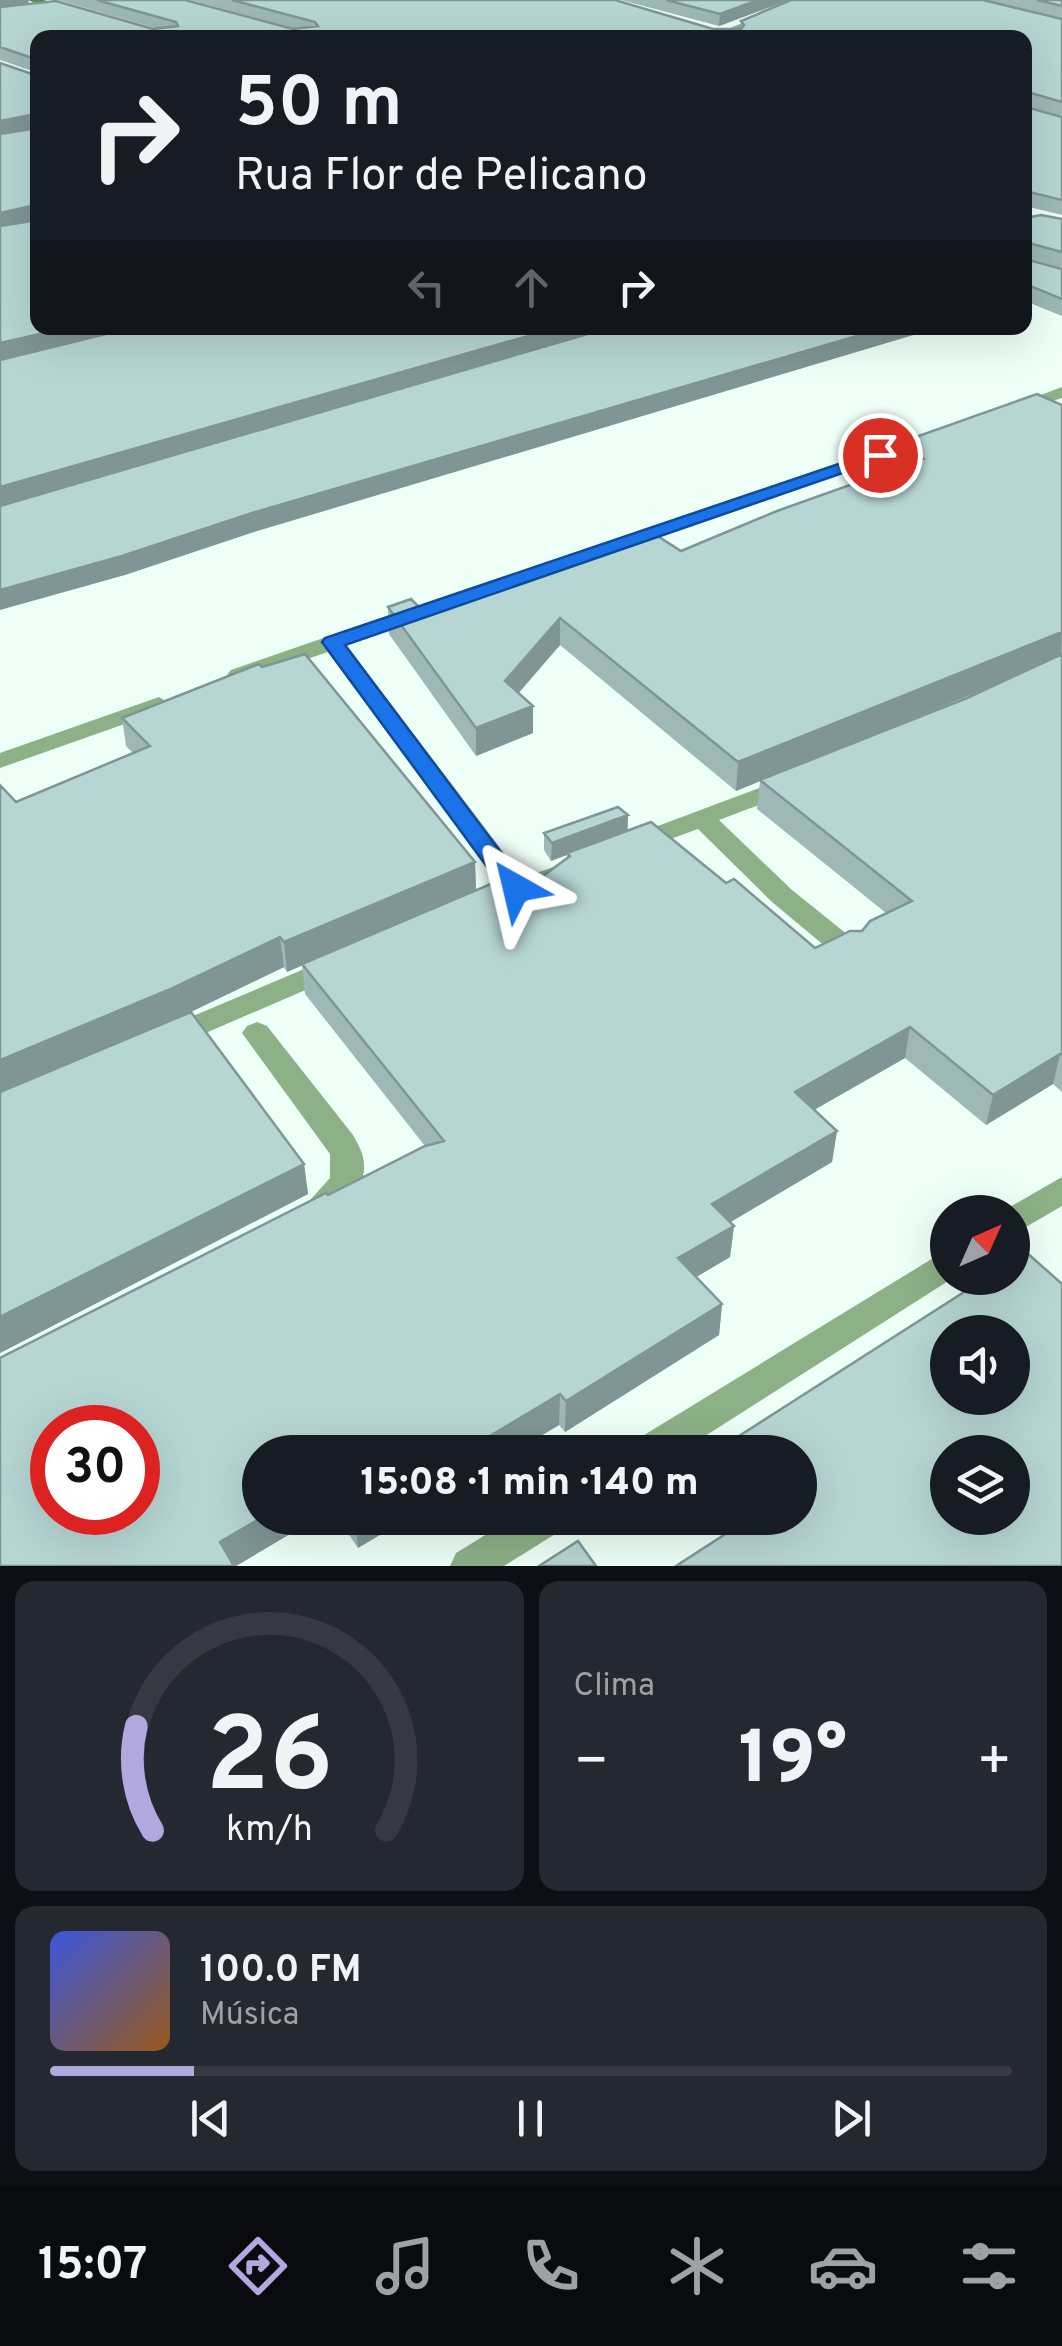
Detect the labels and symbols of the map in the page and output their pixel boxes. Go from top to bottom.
pin [838,413,923,498]
position arrow [464,836,568,940]
north arrow [930,1195,1030,1295]
speed limit sign: 30 [30,1405,160,1535]

